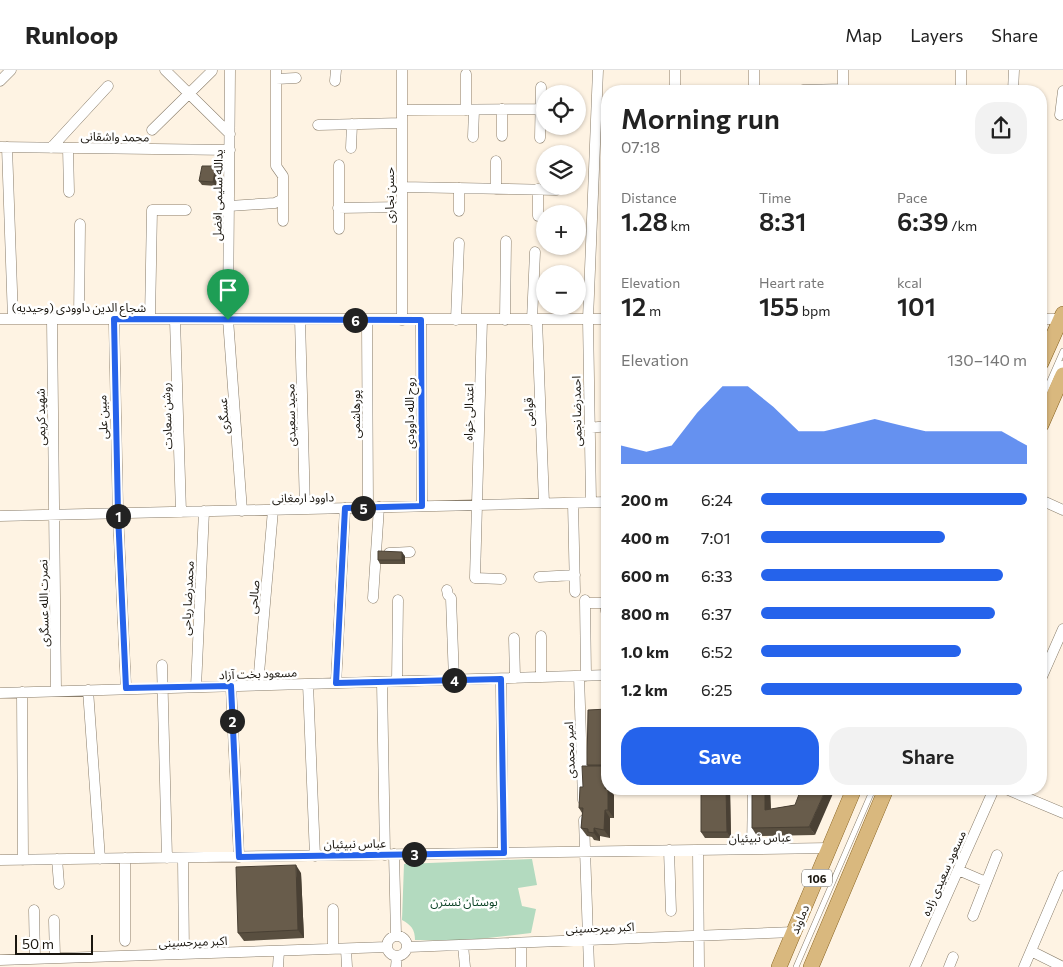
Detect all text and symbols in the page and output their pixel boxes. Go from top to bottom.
text: Runloop [25,20,118,49]
text: Map [845,24,882,46]
text: Layers [910,24,963,46]
text: Share [991,24,1038,46]
map controls [536,85,586,315]
button: locate [536,85,586,135]
text: Morning run [621,101,780,135]
button: share [975,102,1027,154]
street label: محمد واشقانی [81,128,149,145]
text: 07:18 [621,137,660,156]
button: layers [536,145,586,195]
street label: یدالله سلیمی افضل [209,149,226,241]
street label: حسن نجاری [382,167,397,223]
text: Distance [621,189,677,206]
text: Time [759,189,791,206]
text: Pace [897,189,927,206]
button: + [536,205,586,255]
text: 1.28 [621,206,668,236]
text: 8:31 [759,206,806,236]
text: 6:39 [897,206,949,236]
text: km [668,217,690,234]
text: /km [949,217,977,234]
button: − [536,265,586,315]
pin [207,269,249,320]
text: Elevation [621,274,680,291]
text: Heart rate [759,274,824,291]
text: kcal [897,274,922,291]
icon: arrive [214,276,242,304]
text: 12 [621,291,646,321]
text: 155 [759,291,799,321]
text: 101 [897,291,936,321]
street label: شجاع الدین داوودی (وحیدیه) [12,300,146,317]
text: m [646,302,661,319]
text: bpm [799,302,831,319]
pin: 6 [342,308,368,332]
text: 6 [351,312,360,329]
text: Elevation [621,350,689,369]
text: 130–140 m [947,350,1027,369]
street label: احمدرضا نجمی [568,375,585,446]
street label: روح الله داوودی [402,377,419,449]
street label: روشن سعادت [158,382,175,450]
street label: مجید سعیدی [282,383,299,446]
street label: اعتدالی خواه [461,383,477,441]
street label: شهید کریمی [33,388,49,446]
street label: پورهاشمی [348,390,364,438]
street label: مبین علی [94,395,111,439]
street label: عسگری [215,397,232,435]
street label: قوامی [520,397,537,427]
street label: داوود ارمغانی [272,489,335,506]
text: 200 m [621,490,668,509]
text: 6:24 [701,490,733,509]
pin: 5 [350,496,376,520]
text: 5 [359,500,368,517]
pin: 1 [106,504,130,528]
text: 1 [115,508,122,525]
text: 400 m [621,528,669,547]
text: 7:01 [701,528,731,547]
street label: نصرت الله عسگری [35,559,52,647]
street label: محمدرضا ریاحی [178,560,197,636]
text: 600 m [621,566,669,585]
text: 6:33 [701,566,733,585]
street label: صالحی [245,579,262,615]
text: 800 m [621,604,669,623]
text: 6:37 [701,604,732,623]
text: 1.0 km [621,642,669,661]
text: 6:52 [701,642,733,661]
street label: مسعود بخت آزاد [219,665,297,682]
pin: 4 [442,668,466,692]
text: 4 [450,672,459,689]
text: 1.2 km [621,680,668,699]
text: 6:25 [701,680,733,699]
pin: 2 [220,708,244,734]
text: 2 [229,713,236,730]
street label: امیر محمدی [561,721,578,779]
button: Save [621,727,819,785]
button: Share [829,727,1027,785]
street label: مسعود سعیدی زاده [918,828,969,918]
street label: عباس نبیئیان [729,829,791,846]
street label: عباس نبیئیان [324,835,386,852]
pin: 3 [402,842,426,866]
text: 3 [410,846,419,863]
road number: 106 [802,870,832,886]
park label: بوستان نسترن [430,894,498,909]
street label: دماوند [787,902,812,936]
street label: اکبر میرحسینی [565,919,635,936]
scale bar [15,932,92,955]
street label: اکبر میرحسینی [158,933,228,950]
text: 50 m [22,935,54,952]

